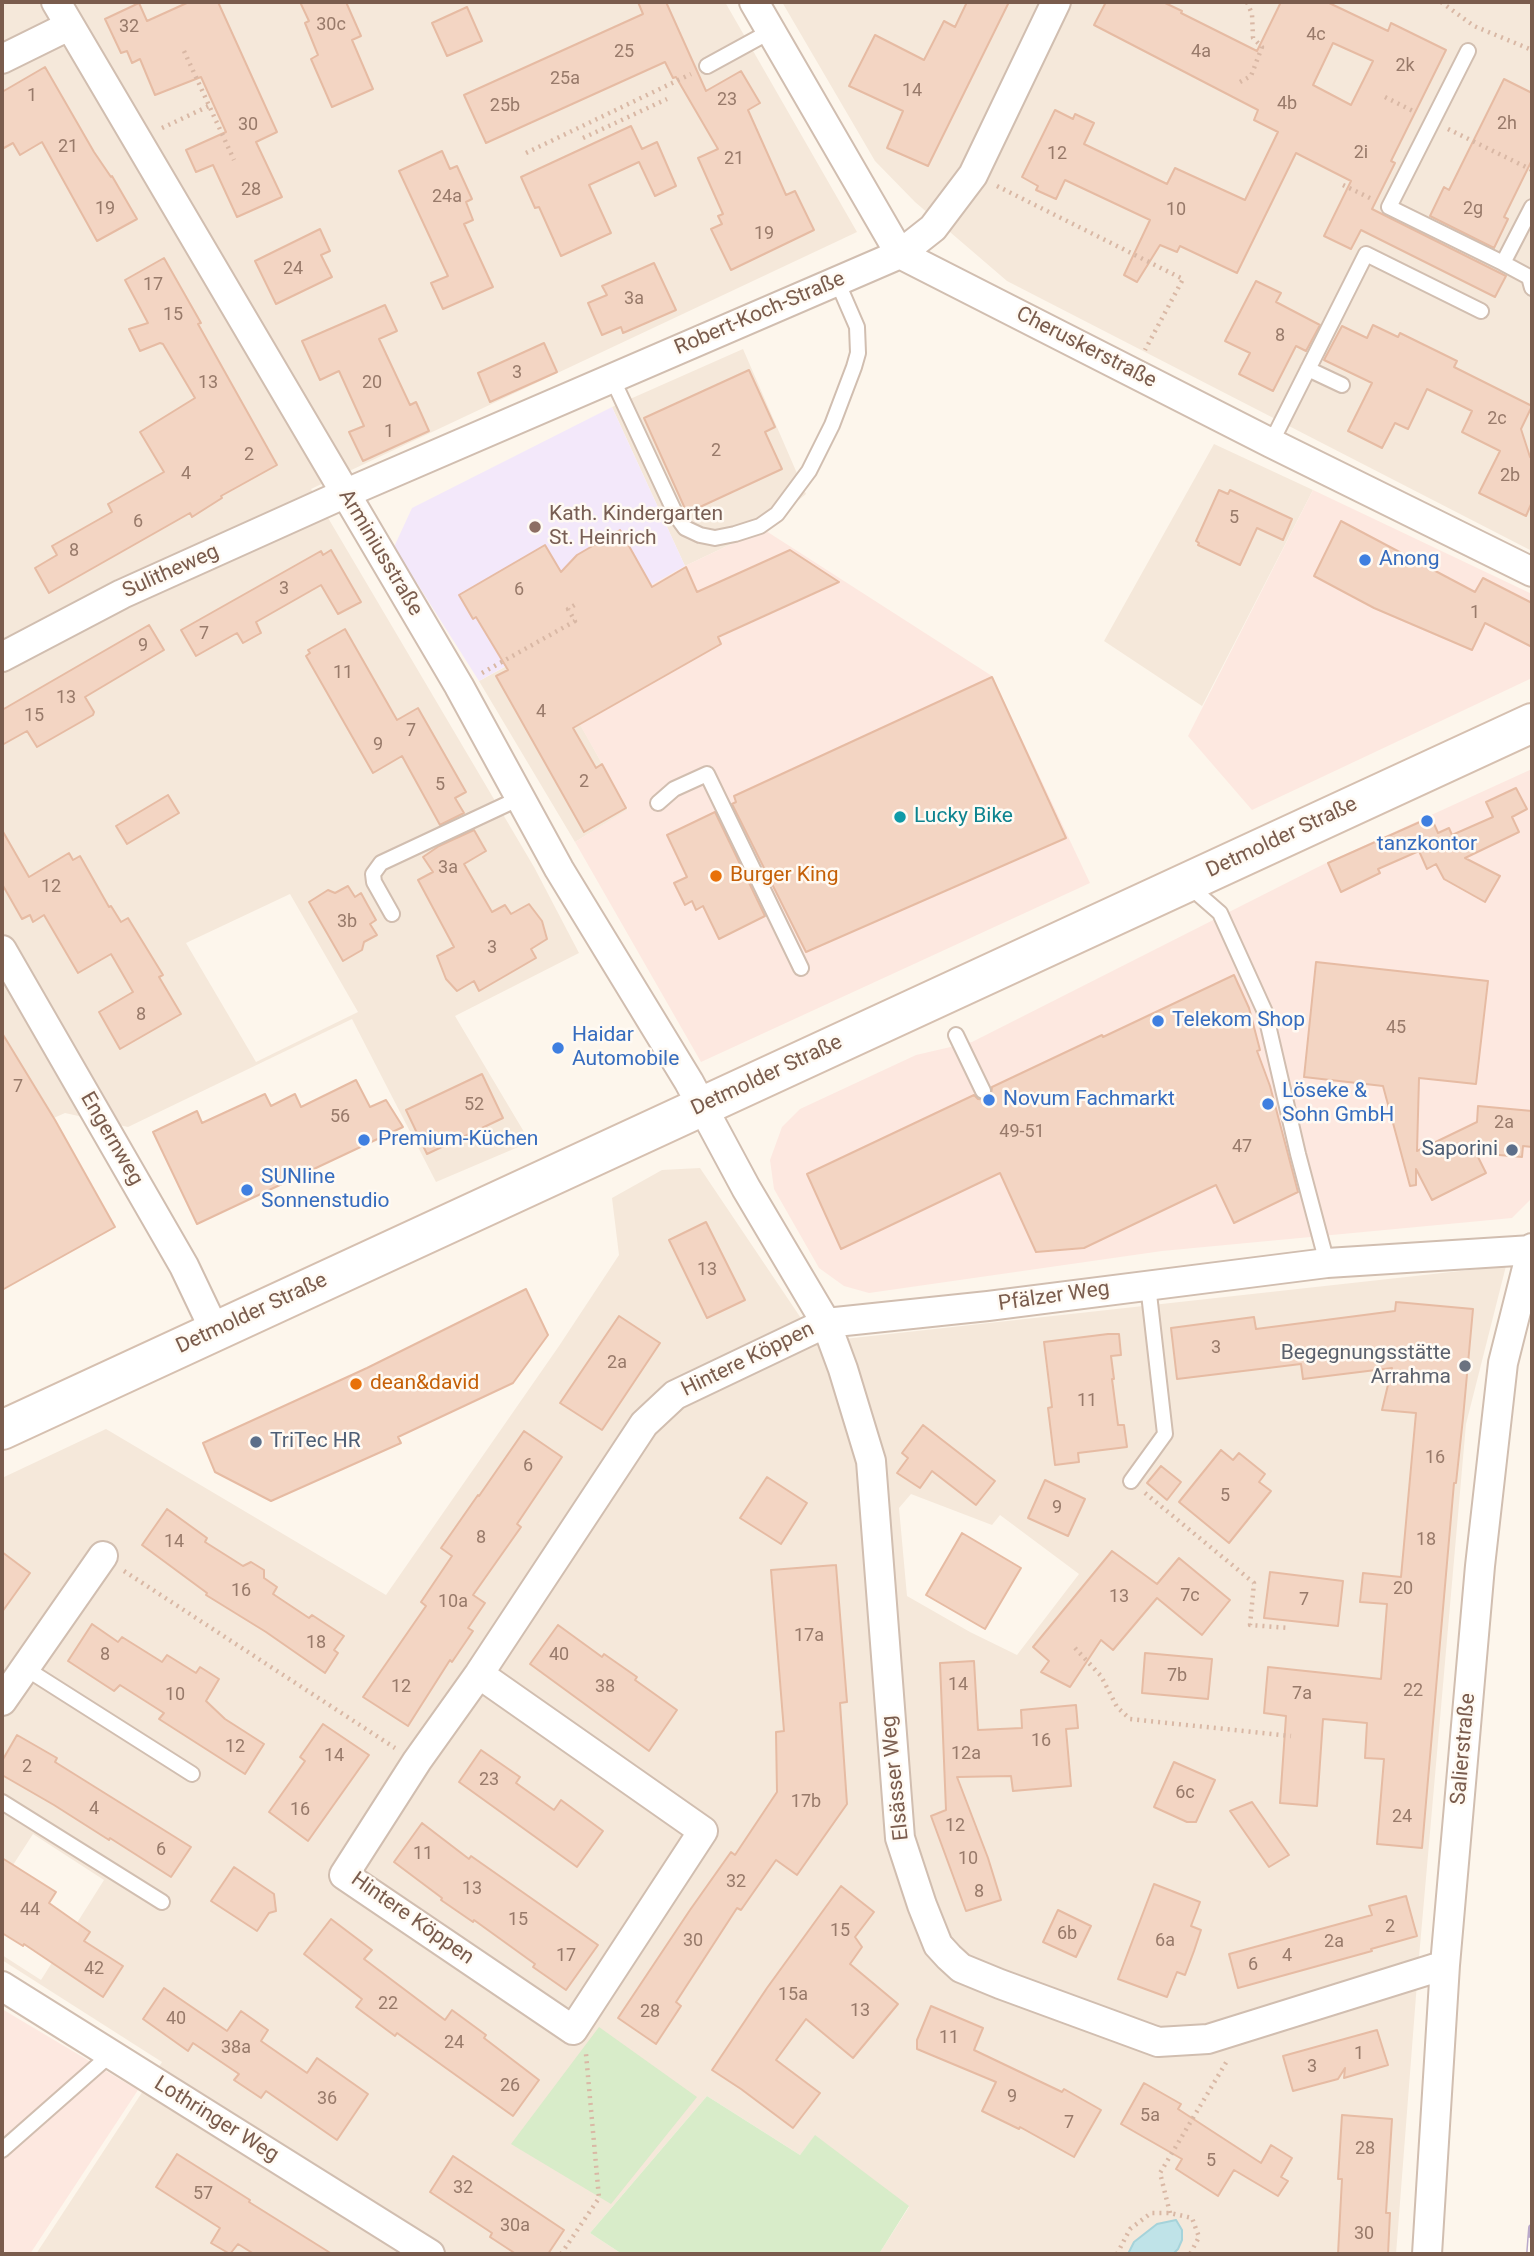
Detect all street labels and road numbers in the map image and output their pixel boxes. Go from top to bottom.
street label: Robert-Koch-Straße [671,267,849,361]
street label: Cheruskerstraße [1012,302,1160,394]
street label: Arminiusstraße [332,485,428,621]
street label: Sulitheweg [119,540,223,604]
street label: Detmolder Straße [1203,792,1361,884]
street label: Detmolder Straße [688,1030,846,1122]
street label: Engernweg [74,1088,148,1190]
street label: Detmolder Straße [173,1268,331,1360]
street label: Pfälzer Weg [997,1277,1111,1317]
street label: Hintere Köppen [678,1317,818,1403]
street label: Salierstraße [1447,1692,1481,1806]
street label: Elsässer Weg [877,1714,915,1842]
street label: Hintere Köppen [346,1867,478,1971]
street label: Lothringer Weg [149,2072,283,2168]

